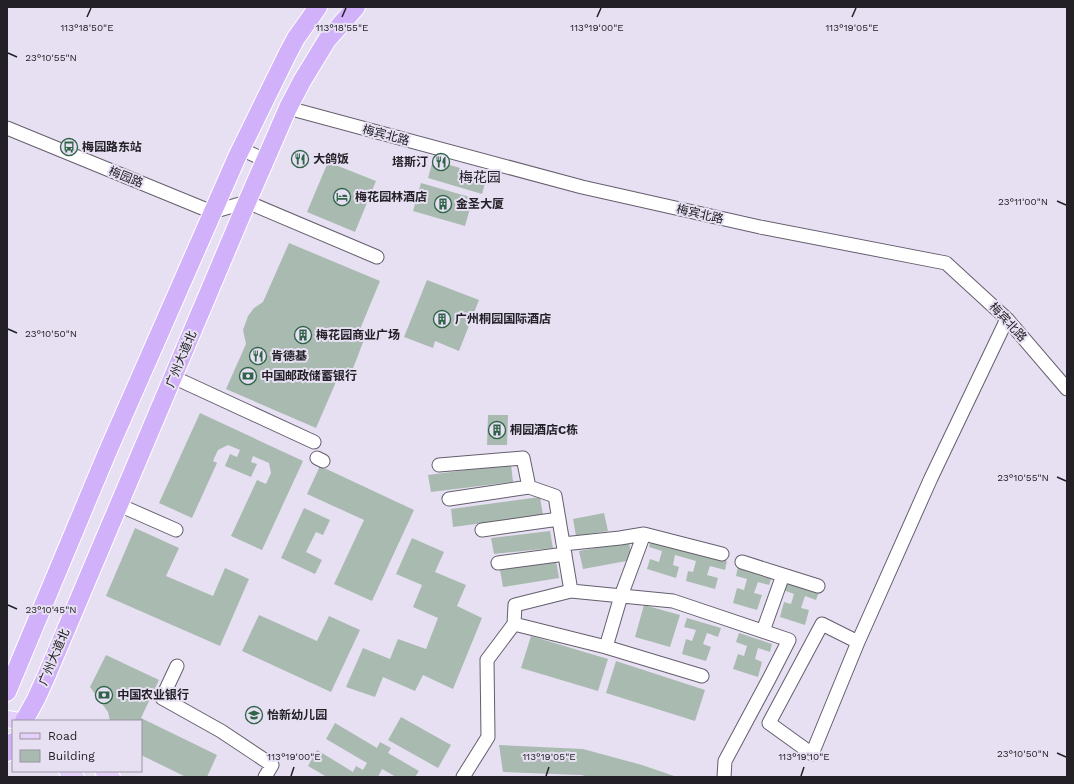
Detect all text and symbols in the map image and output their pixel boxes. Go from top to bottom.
text: 113°18'50"E [60,22,114,33]
text: 113°18'55"E [316,22,368,33]
text: 113°19'00"E [570,22,624,33]
text: 113°19'05"E [825,22,879,33]
text: 23°10'55"N [25,52,77,63]
street label: 梅宾北路 [361,122,411,148]
bus stop icon: 梅园路东站 [59,137,79,157]
place label: 梅园路东站 [82,140,142,154]
restaurant icon: 大鸽饭 [290,149,310,169]
place label: 大鸽饭 [313,152,349,166]
restaurant icon: 塔斯汀 [431,152,451,172]
place label: 塔斯汀 [392,155,428,169]
street label: 梅园路 [107,164,145,190]
district label: 梅花园 [459,169,501,185]
hotel icon: 梅花园林酒店 [332,187,352,207]
place label: 梅花园林酒店 [355,190,427,204]
building icon: 金圣大厦 [433,194,453,214]
text: 23°11'00"N [998,196,1048,207]
place label: 金圣大厦 [456,197,504,211]
street label: 梅宾北路 [675,202,725,226]
street label: 梅宾北路 [987,300,1029,344]
building icon: 广州桐园国际酒店 [432,309,452,329]
place label: 广州桐园国际酒店 [455,312,551,326]
building icon: 梅花园商业广场 [293,325,313,345]
text: 23°10'50"N [25,328,77,339]
place label: 梅花园商业广场 [316,328,400,342]
street label: 广州大道北 [163,329,199,389]
restaurant icon: 肯德基 [248,346,268,366]
place label: 肯德基 [271,349,307,363]
bank icon: 中国邮政储蓄银行 [238,366,258,386]
place label: 中国邮政储蓄银行 [261,369,357,383]
building icon: 桐园酒店C栋 [487,420,507,440]
place label: 桐园酒店C栋 [510,423,578,437]
text: 23°10'55"N [997,472,1049,483]
text: 23°10'45"N [25,604,77,615]
street label: 广州大道北 [36,627,72,687]
bank icon: 中国农业银行 [94,685,114,705]
place label: 中国农业银行 [117,688,189,702]
school or university icon: 怡新幼儿园 [244,705,264,725]
place label: 怡新幼儿园 [267,708,327,722]
legend [12,720,142,772]
text: Road [48,729,77,743]
text: 23°10'50"N [997,748,1049,759]
text: Building [48,749,95,763]
text: 113°19'00"E [267,751,321,762]
text: 113°19'05"E [522,751,576,762]
text: 113°19'10"E [778,751,830,762]

